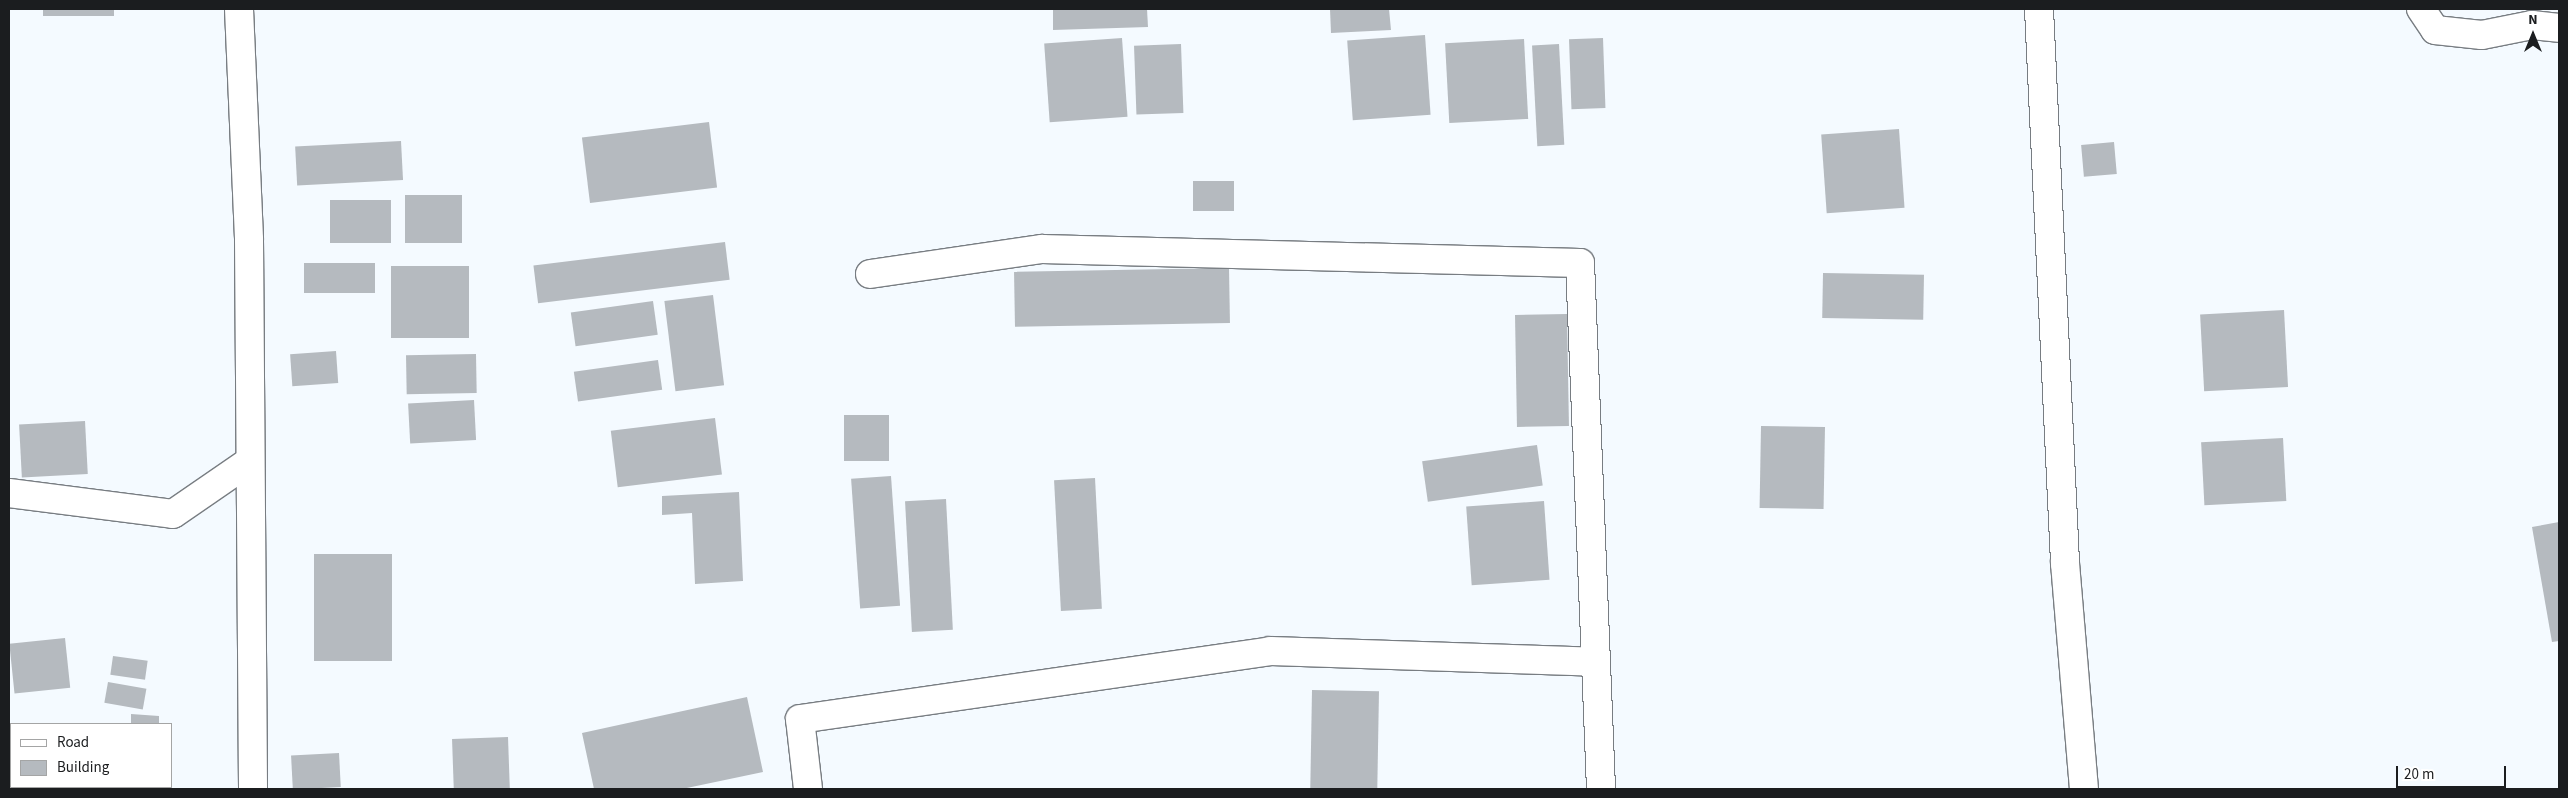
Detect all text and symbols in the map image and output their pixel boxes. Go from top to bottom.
north arrow [2508,10,2558,60]
text: N [2528,10,2538,30]
legend [10,723,172,788]
text: Road [57,732,89,753]
scale bar [2398,756,2508,788]
text: Building [57,757,109,778]
text: 20 m [2404,764,2434,785]

